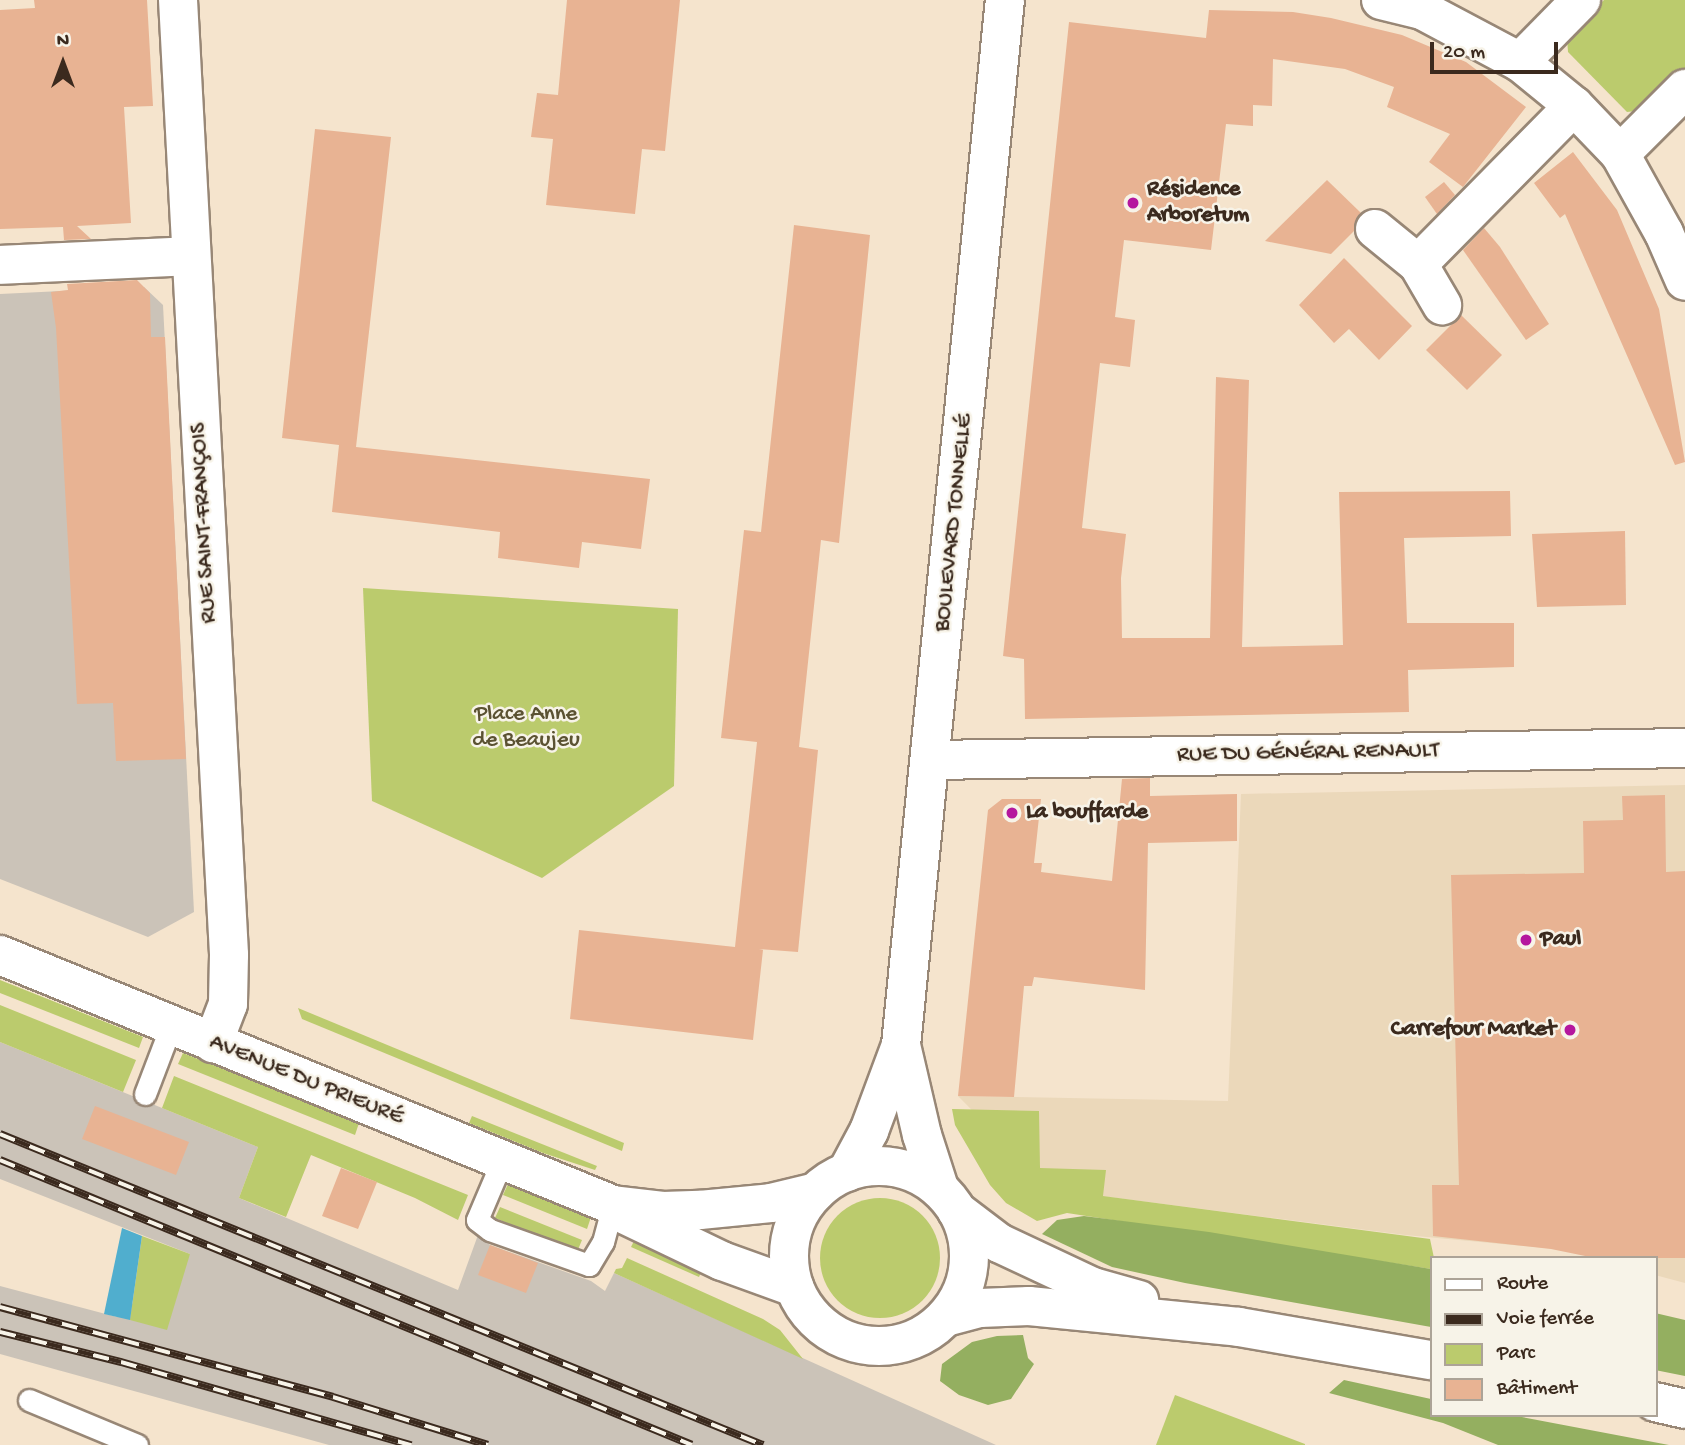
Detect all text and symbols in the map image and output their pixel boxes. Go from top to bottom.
north arrow [28,28,98,98]
scale bar [1433,28,1561,72]
text: N [57,30,69,53]
text: 20 m [1443,41,1485,66]
place label: Résidence Arboretum [1147,176,1249,230]
marker: Résidence Arboretum [1125,195,1141,211]
street label: BOULEVARD TONNELLÉ [930,413,980,633]
street label: RUE SAINT-FRANÇOIS [186,422,224,624]
park label: Place Anne de Beaujeu [472,701,580,755]
street label: RUE DU GÉNÉRAL RENAULT [1177,738,1439,770]
place label: La bouffarde [1026,799,1148,827]
marker: La bouffarde [1004,805,1020,821]
place label: Paul [1540,926,1581,954]
marker: Paul [1518,932,1534,948]
place label: Carrefour Market [1391,1016,1556,1044]
marker: Carrefour Market [1562,1022,1578,1038]
street label: AVENUE DU PRIEURÉ [205,1029,407,1133]
legend [1430,1256,1657,1417]
text: Route [1497,1272,1548,1297]
text: Voie ferrée [1497,1307,1594,1332]
text: Parc [1497,1342,1535,1367]
text: Bâtiment [1497,1377,1577,1402]

